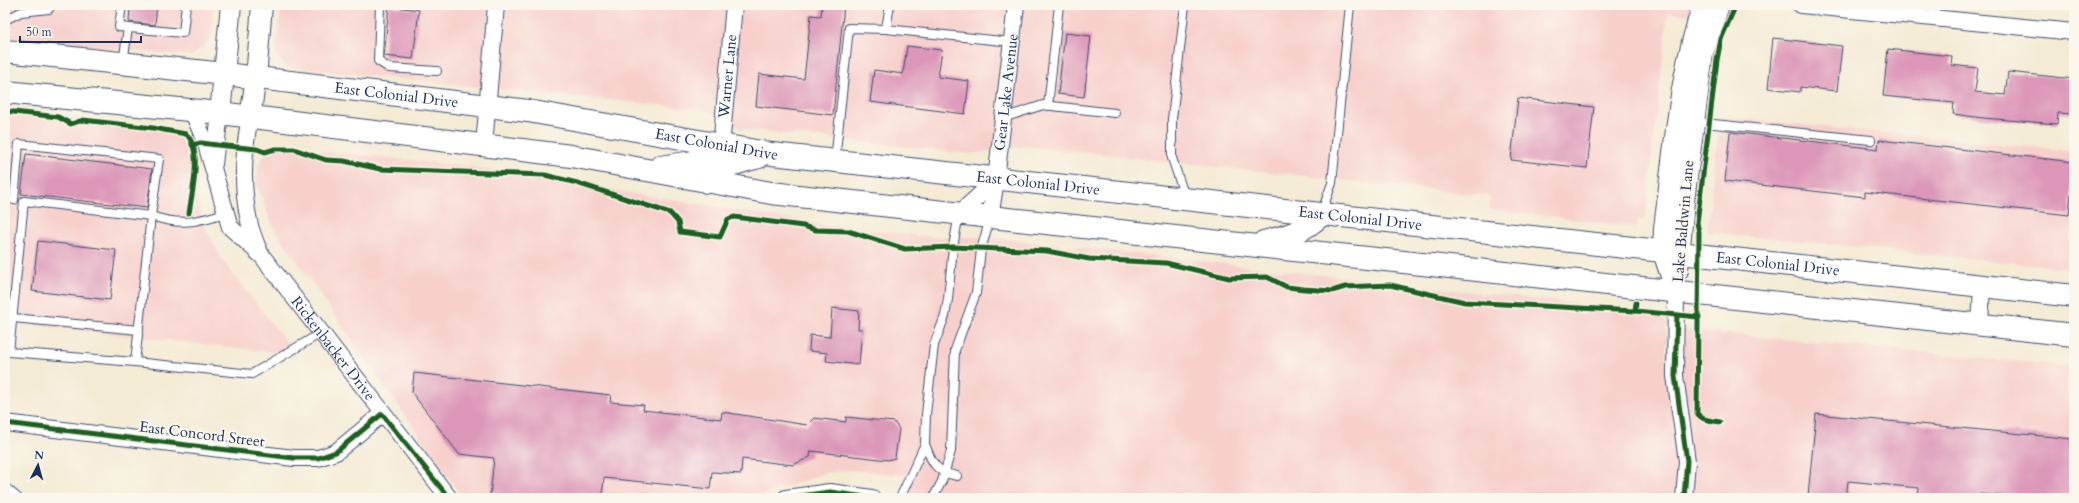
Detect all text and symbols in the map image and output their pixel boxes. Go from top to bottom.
scale bar [20,18,141,44]
text: 50 m [26,24,53,40]
street label: Gear Lake Avenue [989,32,1023,152]
street label: Warner Lane [714,33,741,120]
street label: East Colonial Drive [334,77,460,112]
street label: East Colonial Drive [654,124,779,165]
street label: Lake Baldwin Lane [1668,159,1698,283]
street label: East Colonial Drive [975,166,1101,200]
street label: East Colonial Drive [1297,201,1423,235]
street label: East Colonial Drive [1715,247,1841,280]
street label: Rickenbacker Drive [287,292,380,405]
street label: East Concord Street [138,416,266,452]
north arrow [18,445,58,485]
text: N [33,448,45,464]

